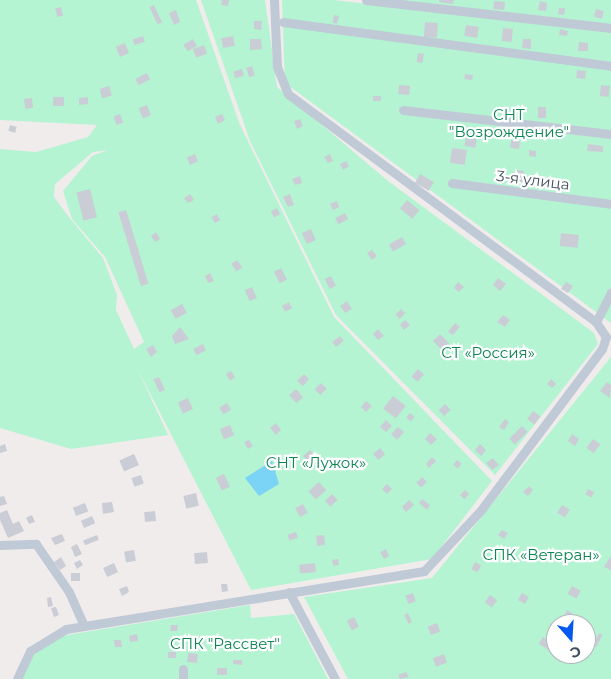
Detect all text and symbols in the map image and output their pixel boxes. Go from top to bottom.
park label: СНТ "Возрождение" [449,105,569,140]
street label: 3-я улица [495,167,571,193]
park label: СТ «Россия» [441,344,535,362]
park label: СНТ «Лужок» [266,454,366,472]
park label: СПК «Ветеран» [482,546,600,564]
north arrow [546,614,596,664]
park label: СПК "Рассвет" [170,635,280,653]
text: С [568,642,583,662]

